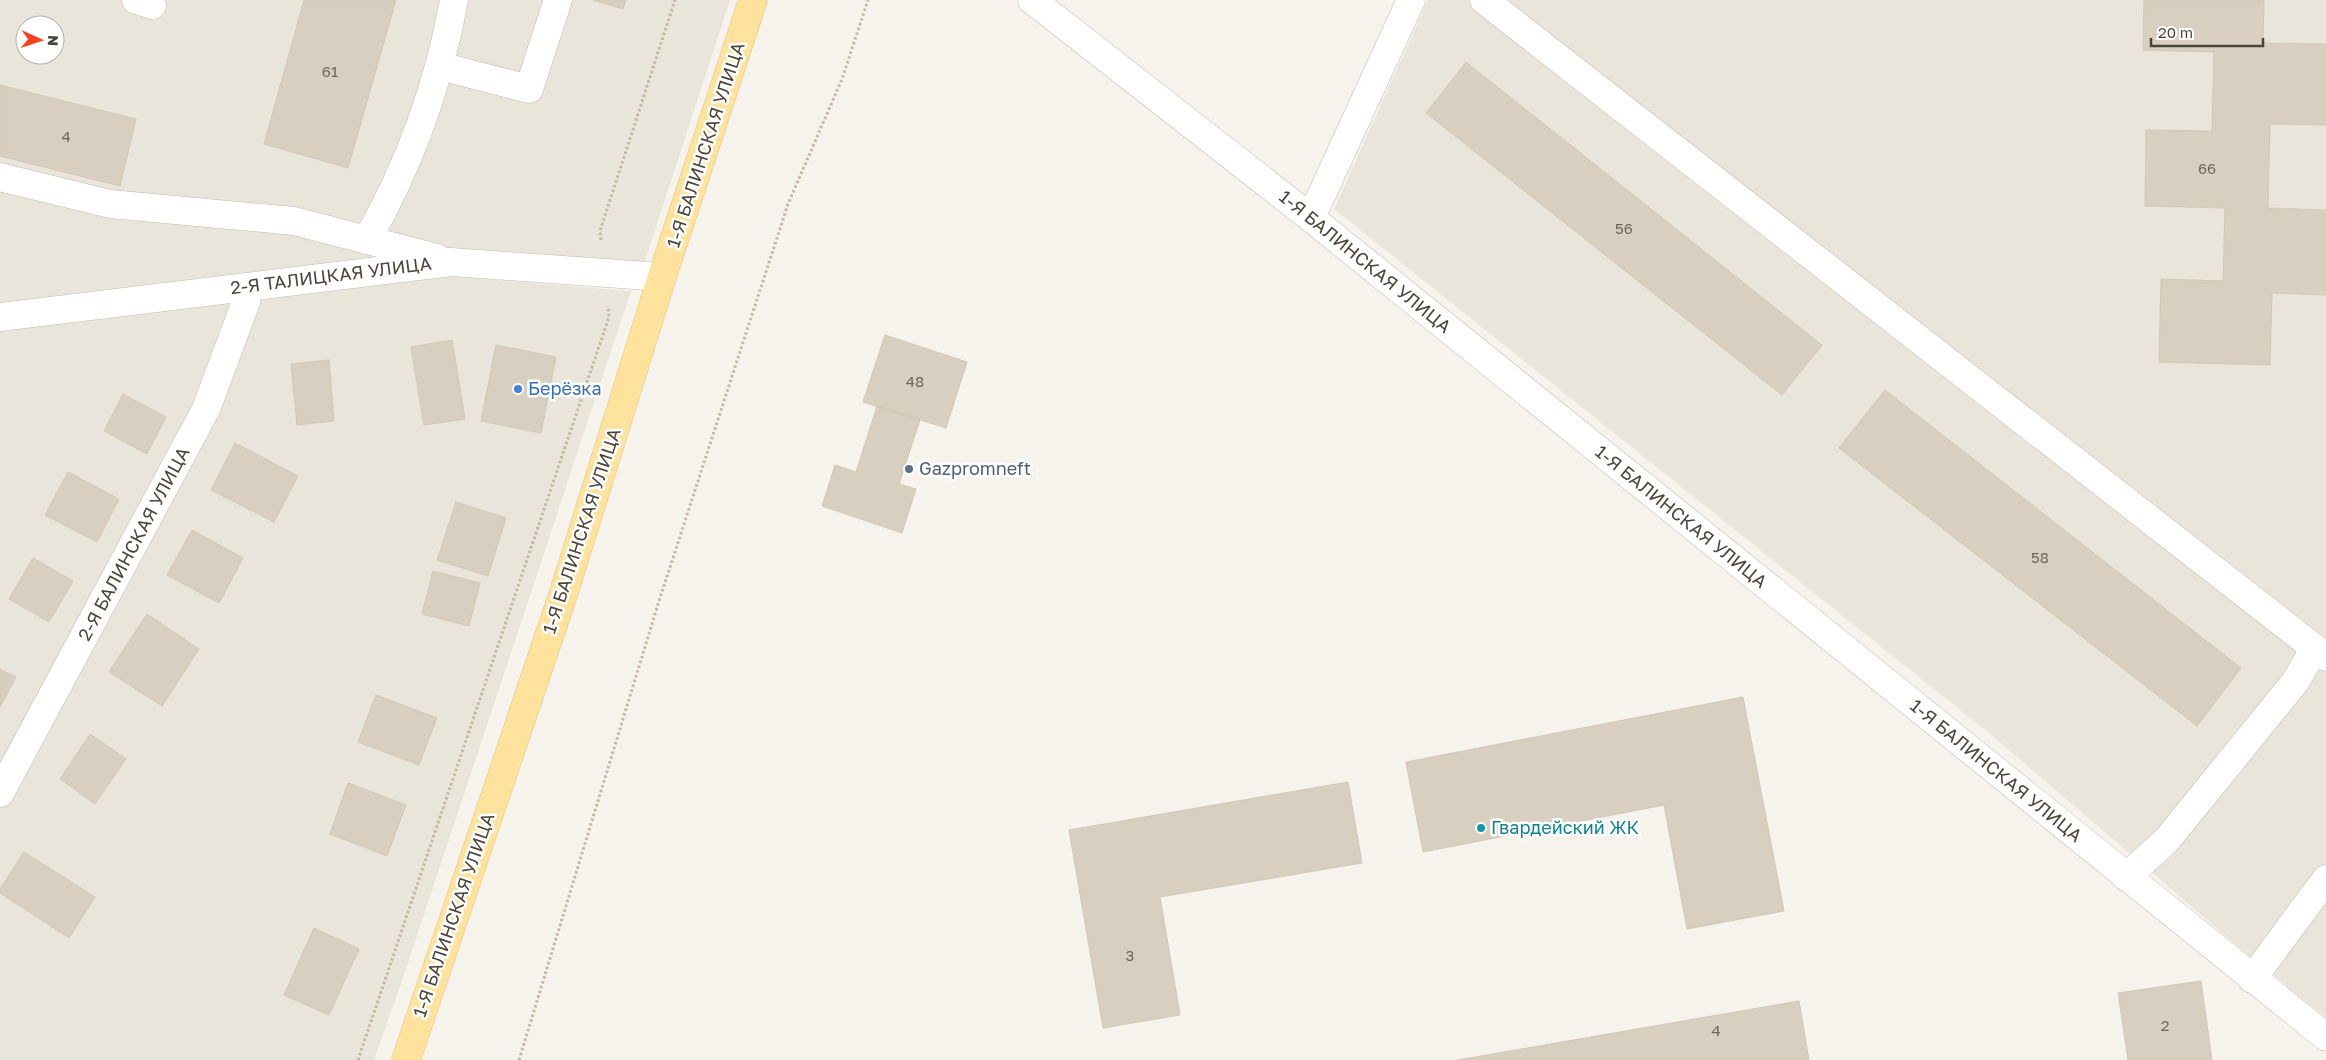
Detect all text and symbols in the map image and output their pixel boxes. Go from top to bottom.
north arrow [15,15,65,65]
scale bar [2151,15,2264,47]
text: 20 m [2158,23,2193,41]
text: N [45,35,62,46]
street label: 1-Я БАЛИНСКАЯ УЛИЦА [661,39,749,250]
house number: 61 [322,62,338,80]
house number: 4 [61,127,71,145]
house number: 66 [2198,159,2216,177]
street label: 1-Я БАЛИНСКАЯ УЛИЦА [1275,185,1456,337]
house number: 56 [1615,219,1633,237]
street label: 2-Я ТАЛИЦКАЯ УЛИЦА [229,252,433,298]
house number: 48 [906,372,924,390]
place label: Берёзка [528,377,602,399]
marker: Берёзка [512,383,524,395]
street label: 1-Я БАЛИНСКАЯ УЛИЦА [537,425,625,636]
street label: 1-Я БАЛИНСКАЯ УЛИЦА [1591,440,1772,592]
street label: 2-Я БАЛИНСКАЯ УЛИЦА [73,443,194,644]
place label: Gazpromneft [919,457,1031,479]
marker: Gazpromneft [903,463,915,475]
house number: 58 [2031,548,2049,566]
street label: 1-Я БАЛИНСКАЯ УЛИЦА [1906,694,2087,846]
street label: 1-Я БАЛИНСКАЯ УЛИЦА [408,810,498,1020]
place label: Гвардейский ЖК [1491,816,1640,838]
marker: Гвардейский ЖК [1475,822,1487,834]
house number: 3 [1126,946,1134,964]
house number: 2 [2161,1016,2169,1034]
house number: 4 [1711,1021,1721,1039]

